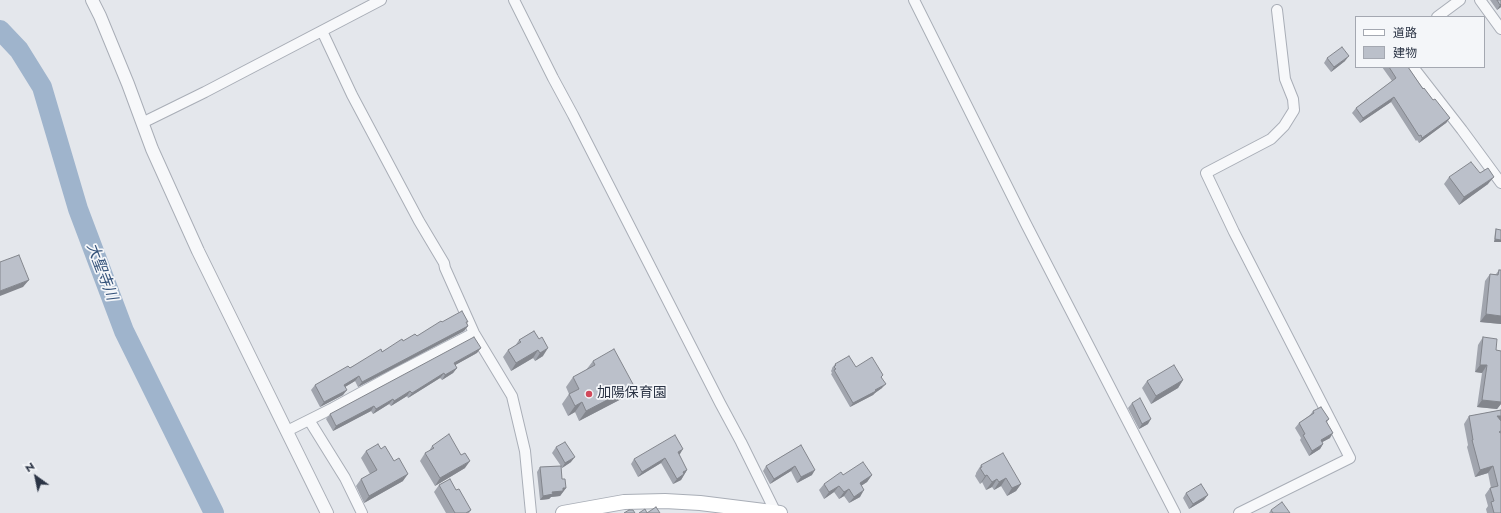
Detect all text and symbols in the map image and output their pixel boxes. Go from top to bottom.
legend [1355,16,1485,68]
text: 道路 [1393,24,1417,42]
text: 建物 [1393,44,1417,62]
water label: 大聖寺川 [82,241,120,303]
place label: 加陽保育園 [597,386,667,402]
marker: 加陽保育園 [584,389,594,399]
north arrow [16,457,56,497]
text: N [21,458,37,476]

